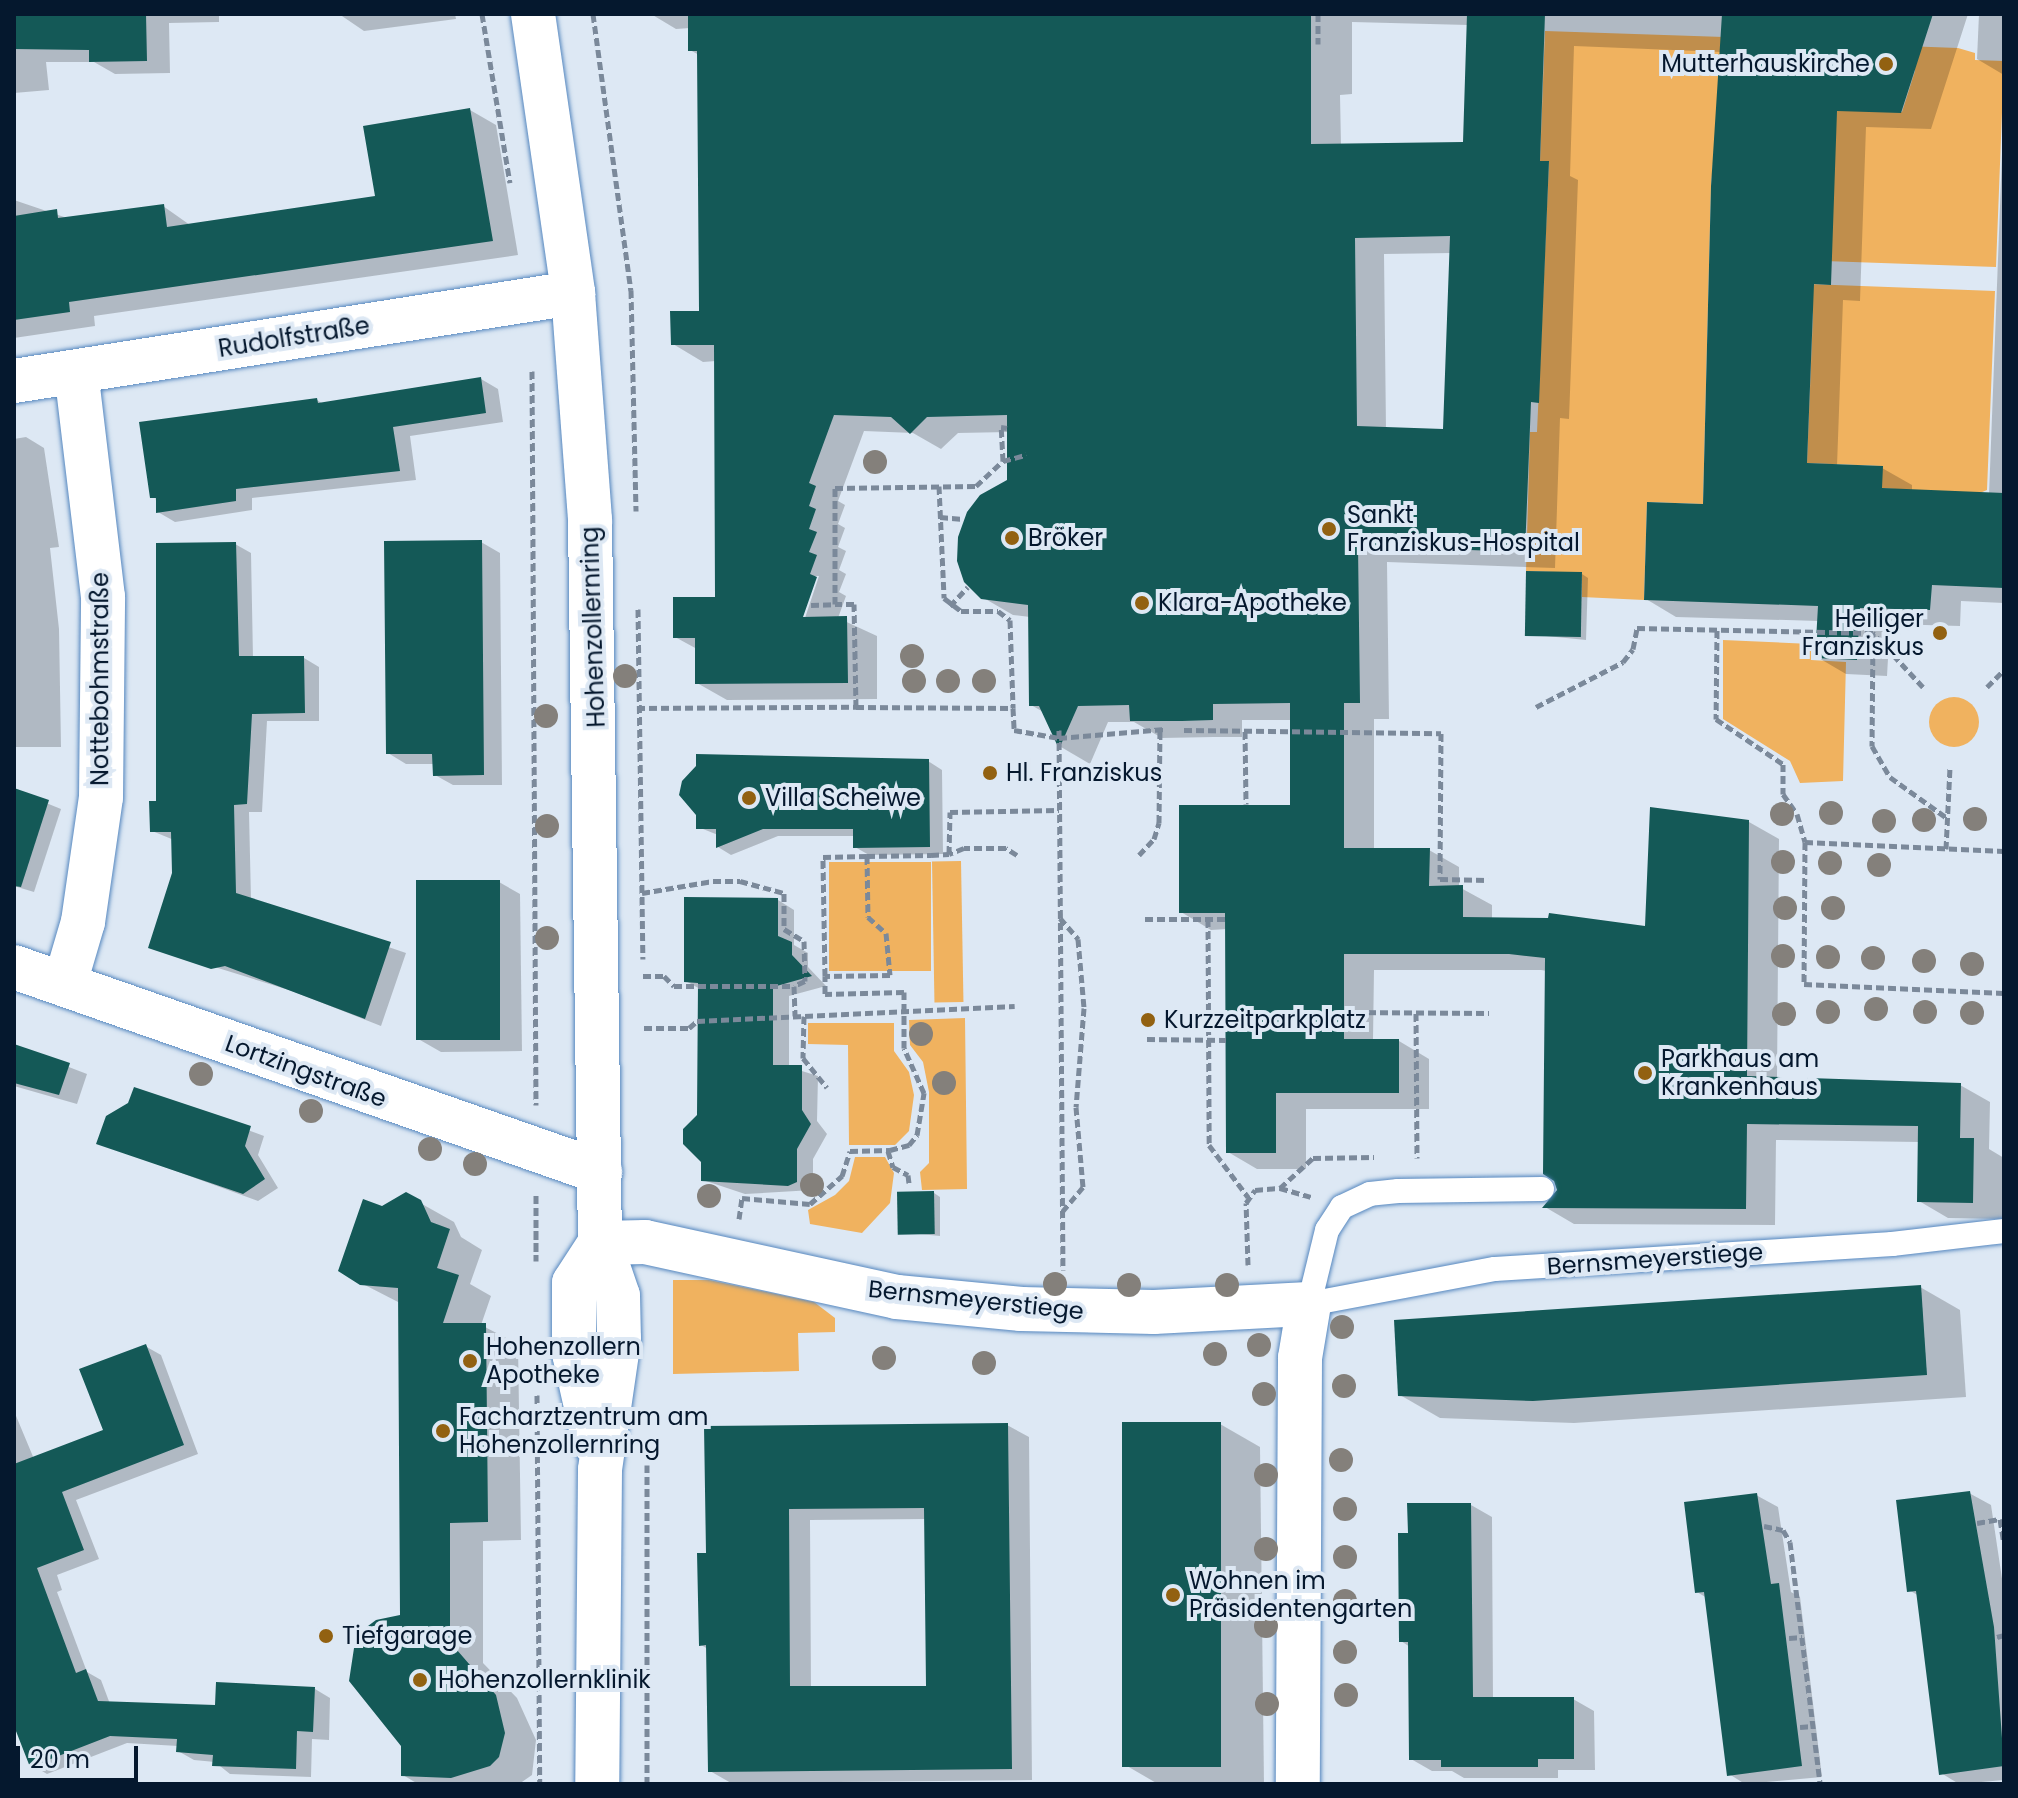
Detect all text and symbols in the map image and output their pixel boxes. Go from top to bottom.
place label: Mutterhauskirche [1661,50,1870,78]
marker: Mutterhauskirche [1877,55,1895,73]
street label: Rudolfstraße [216,311,372,363]
place label: Sankt Franziskus-Hospital [1347,501,1580,557]
marker: Sankt Franziskus-Hospital [1318,518,1340,540]
place label: Bröker [1028,524,1103,552]
street label: Hohenzollernring [575,526,611,728]
marker: Bröker [1003,529,1021,547]
street label: Nottebohmstraße [86,572,114,786]
place label: Klara-Apotheke [1158,589,1347,617]
marker: Klara-Apotheke [1133,594,1151,612]
place label: Heiliger Franziskus [1802,605,1924,661]
marker: Heiliger Franziskus [1931,624,1949,642]
place label: Hl. Franziskus [1006,759,1162,787]
marker: Hl. Franziskus [981,764,999,782]
place label: Villa Scheiwe [765,784,921,812]
marker: Villa Scheiwe [740,789,758,807]
place label: Kurzzeitparkplatz [1164,1006,1366,1034]
marker: Kurzzeitparkplatz [1139,1011,1157,1029]
street label: Lortzingstraße [221,1028,391,1114]
place label: Parkhaus am Krankenhaus [1661,1045,1819,1101]
marker: Parkhaus am Krankenhaus [1636,1064,1654,1082]
street label: Bernsmeyerstiege [1546,1237,1764,1281]
street label: Bernsmeyerstiege [867,1274,1085,1326]
place label: Hohenzollern Apotheke [486,1333,641,1389]
marker: Hohenzollern Apotheke [461,1352,479,1370]
place label: Facharztzentrum am Hohenzollernring [459,1403,708,1459]
marker: Facharztzentrum am Hohenzollernring [434,1422,452,1440]
place label: Wohnen im Präsidentengarten [1189,1567,1412,1623]
marker: Wohnen im Präsidentengarten [1164,1586,1182,1604]
place label: Tiefgarage [342,1622,472,1650]
marker: Tiefgarage [317,1627,335,1645]
place label: Hohenzollernklinik [438,1666,651,1694]
marker: Hohenzollernklinik [409,1669,431,1691]
scale bar [20,1730,142,1780]
text: 20 m [30,1743,90,1776]

